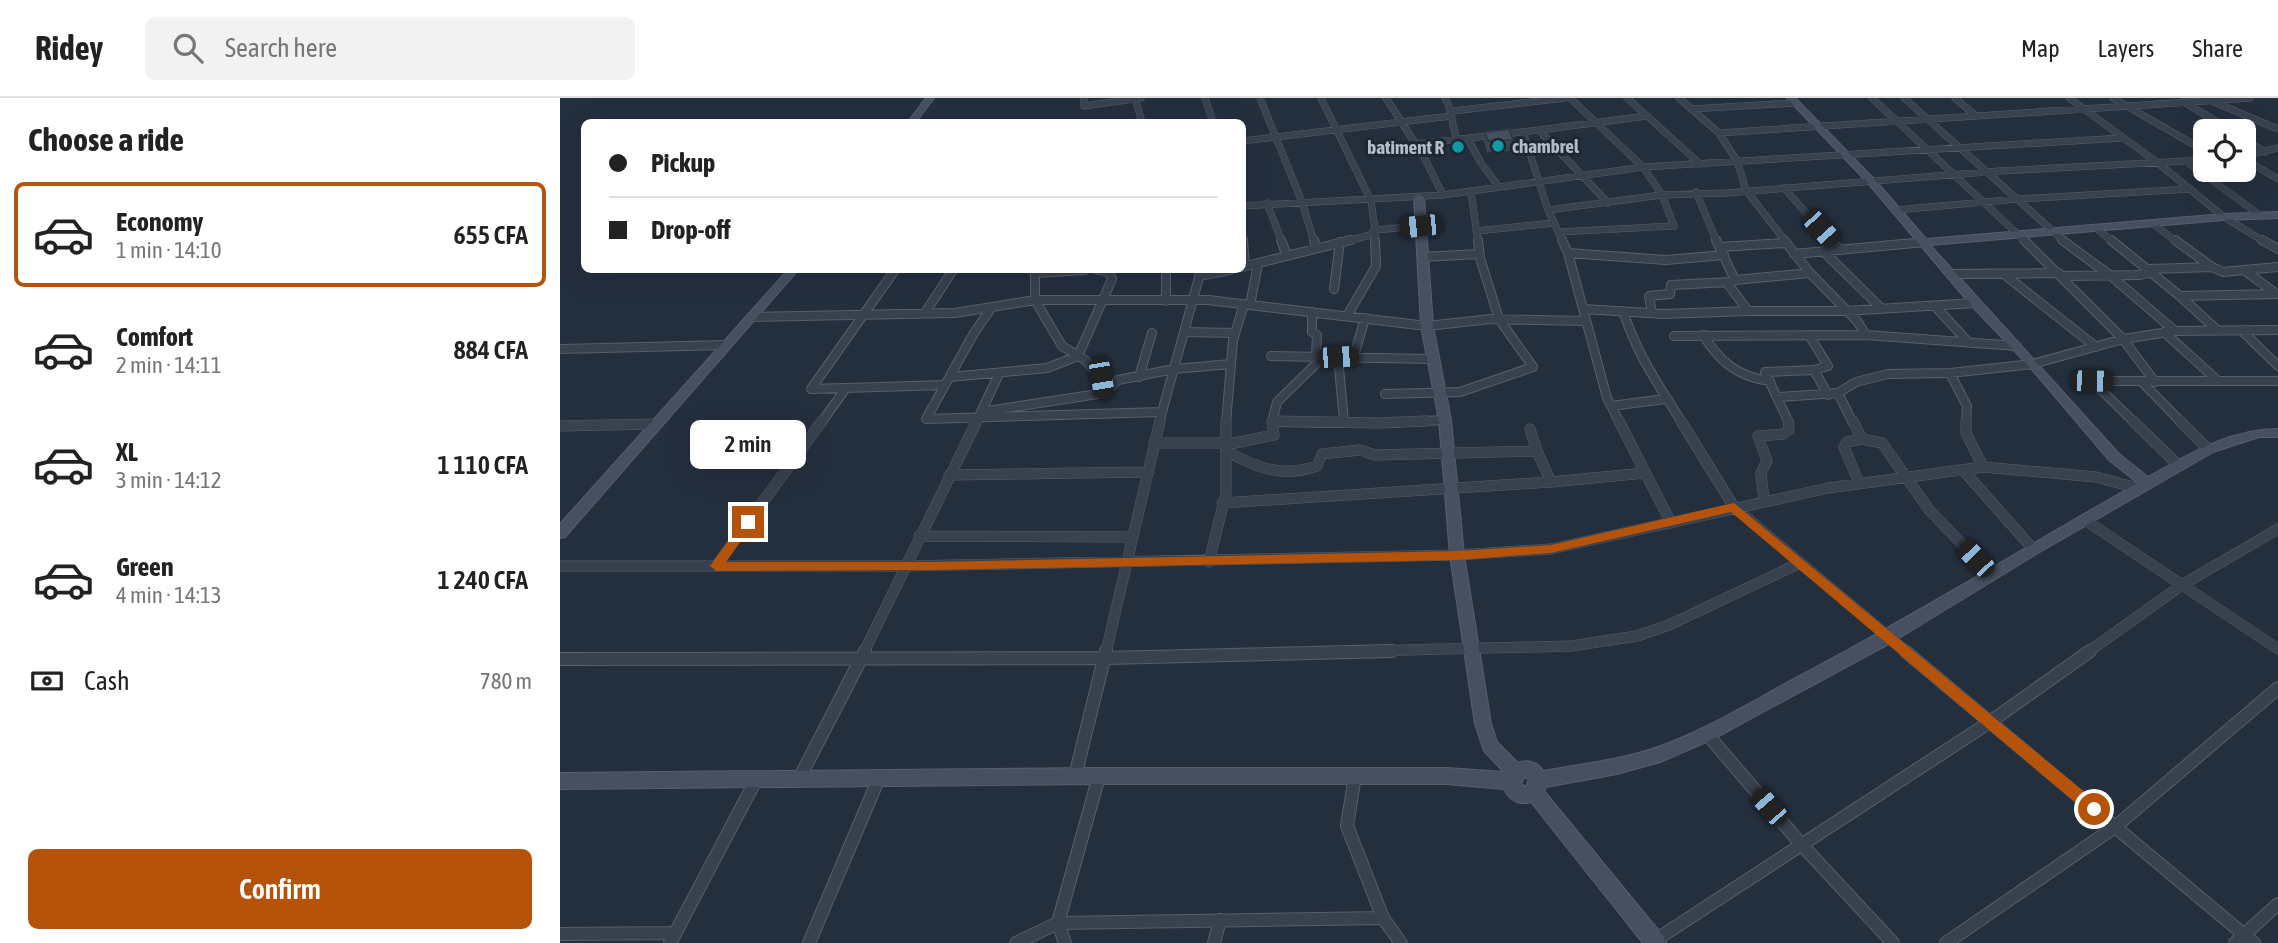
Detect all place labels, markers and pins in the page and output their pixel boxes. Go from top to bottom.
place label: chambrel [1512,135,1580,157]
place label: batiment R [1367,136,1444,158]
marker: chambrel [1490,138,1506,154]
marker: batiment R [1450,139,1466,155]

